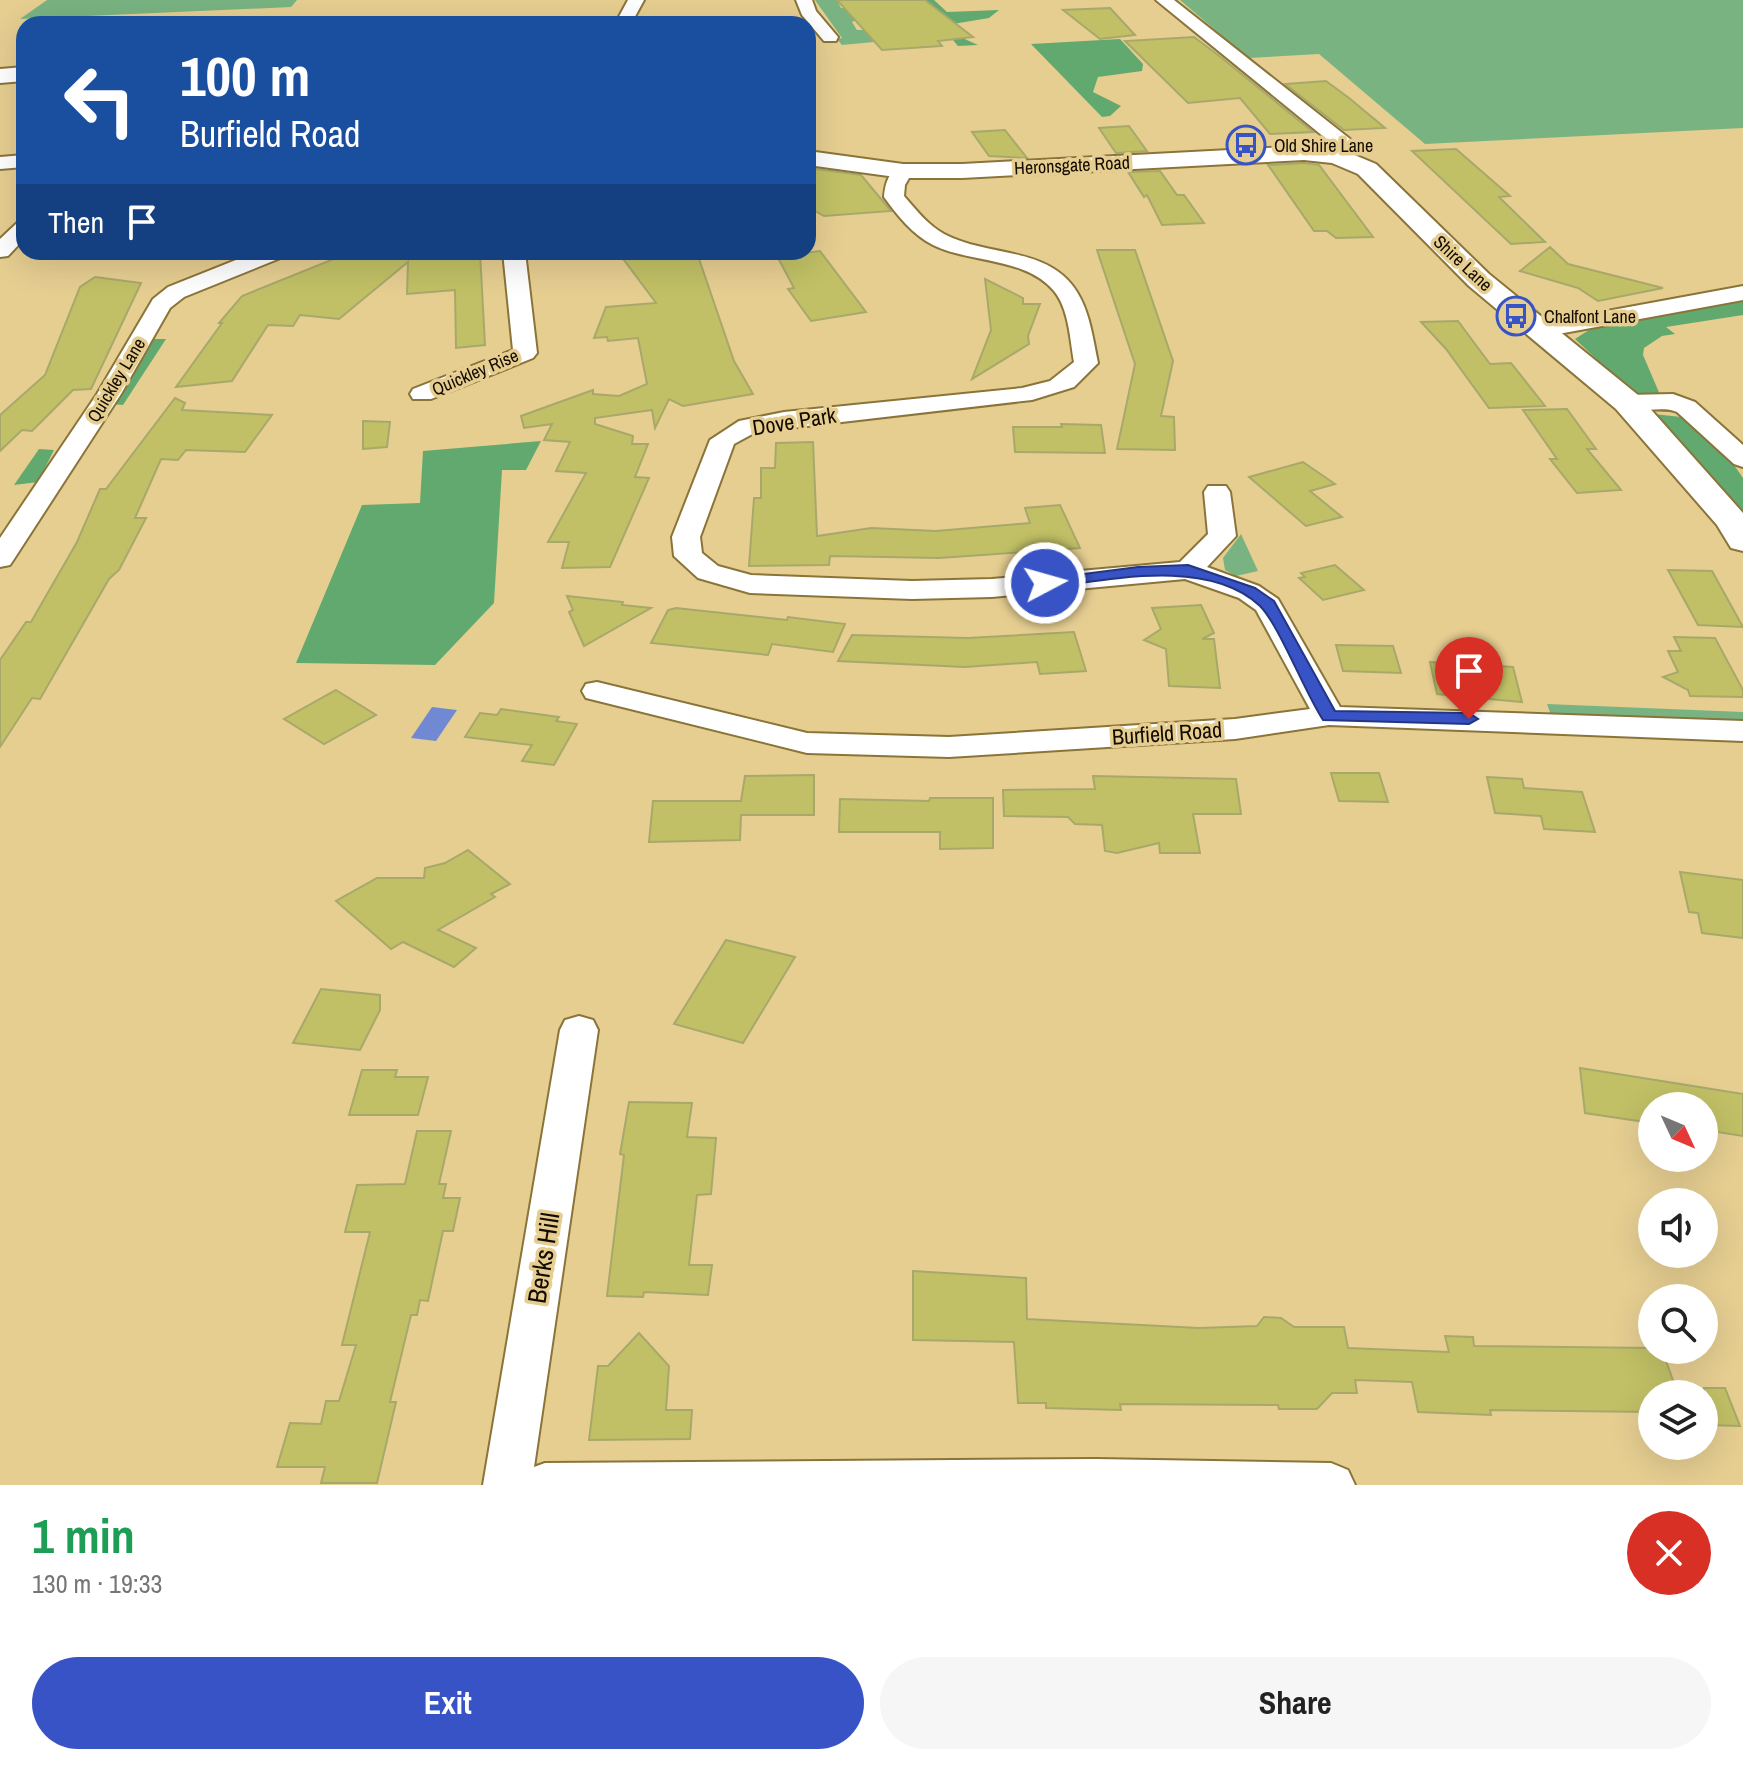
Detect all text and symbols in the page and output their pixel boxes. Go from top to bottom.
text: 100 m [180,38,310,113]
icon: left [48,48,152,152]
text: Burfield Road [180,110,361,158]
bus stop icon: Old Shire Lane [1225,124,1267,166]
place label: Old Shire Lane [1274,133,1373,158]
street label: Heronsgate Road [1014,149,1130,181]
icon: arrive [120,200,164,244]
text: Then [48,202,104,242]
street label: Shire Lane [1428,229,1498,297]
bus stop icon: Chalfont Lane [1495,295,1537,337]
place label: Chalfont Lane [1544,304,1636,329]
street label: Quickley Lane [81,333,151,427]
street label: Quickley Rise [428,343,522,401]
street label: Dove Park [750,399,839,442]
position arrow [1003,541,1087,625]
pin [1435,637,1503,719]
icon: arrive [1447,649,1491,693]
street label: Burfield Road [1111,714,1223,752]
north arrow [1638,1092,1718,1172]
map controls [1638,1092,1718,1460]
button: sound [1638,1188,1718,1268]
street label: Berks Hill [519,1210,567,1306]
button: search [1638,1284,1718,1364]
button: layers [1638,1380,1718,1460]
text: 1 min [32,1503,135,1568]
button: close [1627,1511,1711,1595]
text: 130 m · 19:33 [32,1566,162,1601]
button: Exit [32,1657,864,1749]
button: Share [880,1657,1711,1749]

